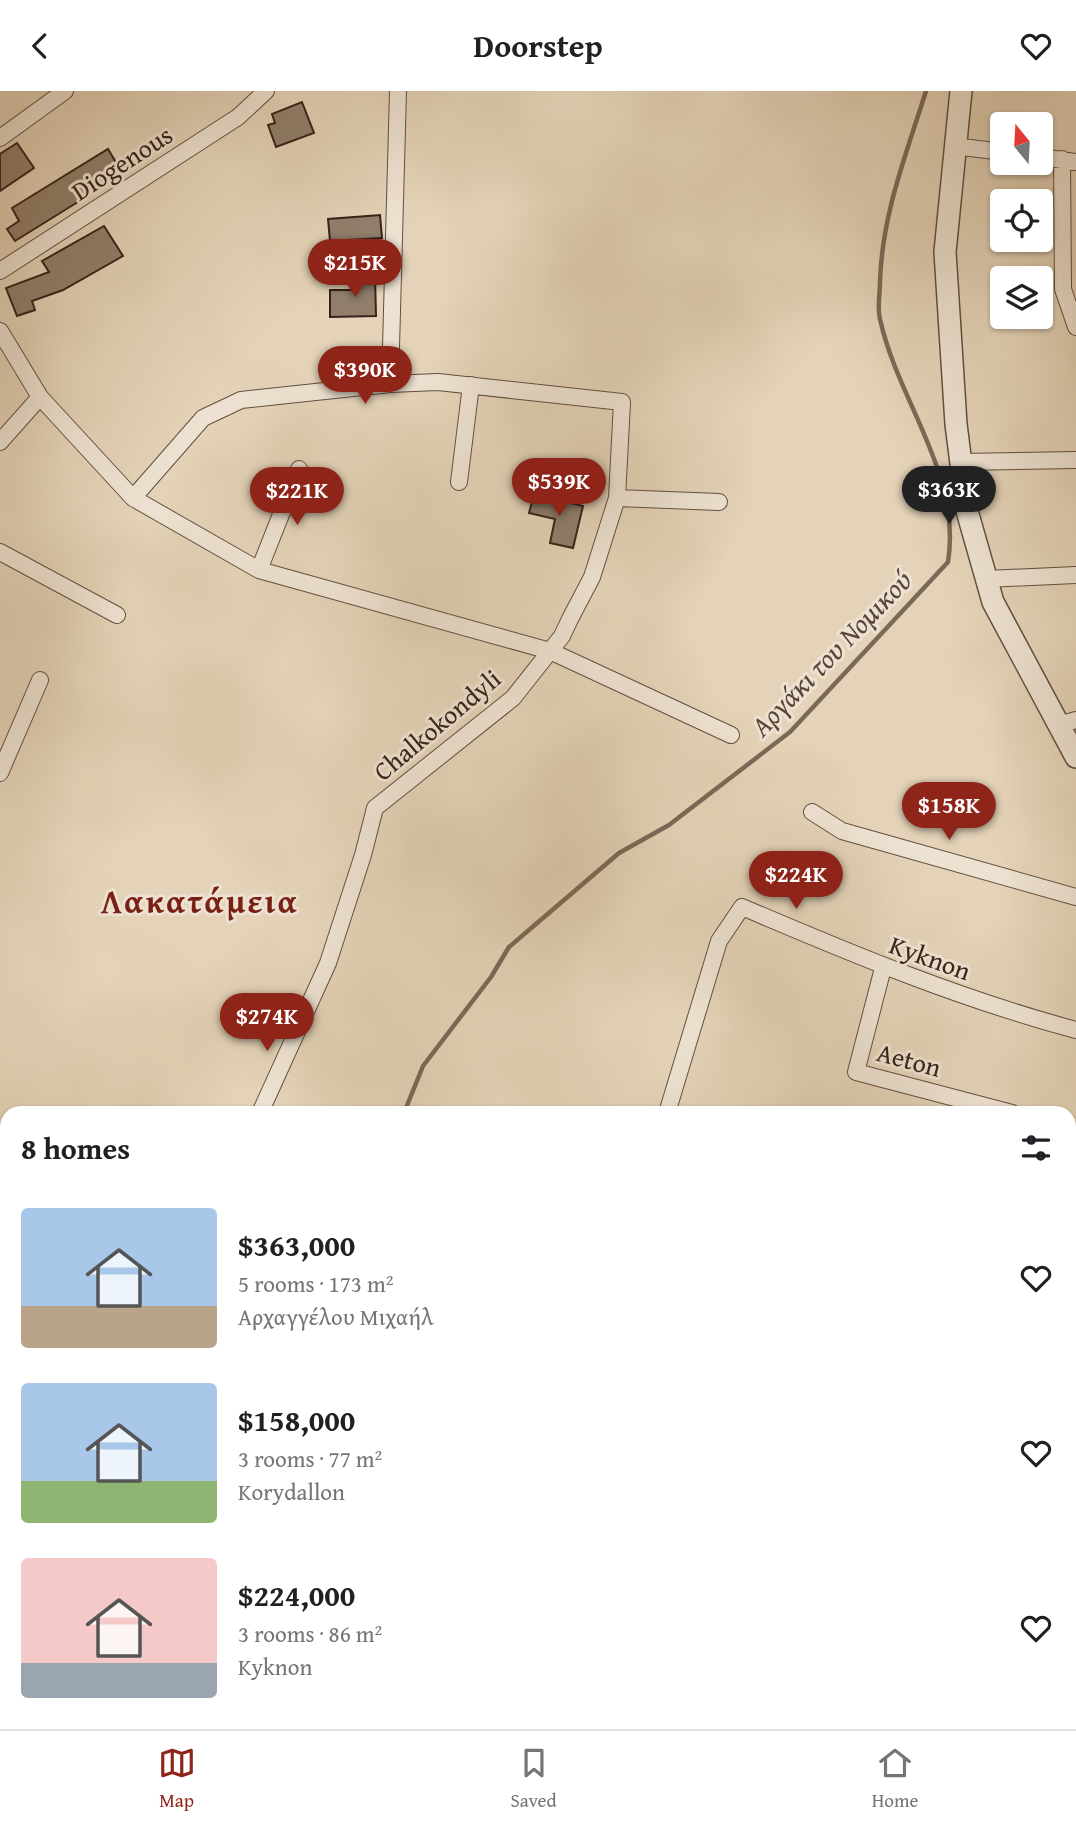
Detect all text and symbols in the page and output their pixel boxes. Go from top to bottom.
text: Doorstep [473,22,603,69]
icon: back [21,27,59,65]
icon: heart [1017,27,1055,65]
north arrow [990,112,1054,175]
map controls [990,112,1053,329]
street label: Diogenous [63,115,180,210]
button: locate [990,189,1053,252]
pin: $215K [306,239,404,299]
text: $215K [324,245,386,278]
button: layers [990,266,1053,329]
pin: $390K [316,347,414,406]
text: $390K [334,352,396,385]
pin: $539K [510,459,608,518]
text: $539K [528,464,590,497]
pin: $221K [248,467,346,527]
pin: $363K [900,467,998,526]
text: $363K [918,472,980,505]
text: $221K [266,473,328,506]
water label: Αργάκι του Νομικού [740,560,921,746]
street label: Chalkokondyli [364,659,509,790]
pin: $158K [900,783,998,842]
text: $158K [918,788,980,821]
pin: $224K [747,851,845,911]
text: $224K [765,857,827,890]
district label: Λακατάμεια [101,877,299,925]
street label: Kyknon [884,925,977,990]
pin: $274K [218,993,316,1053]
text: $274K [236,999,298,1032]
street label: Aeton [873,1032,946,1087]
text: 8 homes [21,1126,130,1170]
icon: filters [1017,1129,1055,1167]
text: $363,000 [238,1223,355,1267]
icon: home [77,1236,161,1320]
icon: heart [1017,1259,1055,1297]
text: 5 rooms · 173 m² [238,1267,393,1300]
text: Αρχαγγέλου Μιχαήλ [238,1300,434,1333]
text: $158,000 [238,1398,355,1442]
icon: home [77,1411,161,1495]
icon: heart [1017,1434,1055,1472]
text: 3 rooms · 77 m² [238,1442,382,1475]
text: Korydallon [238,1475,345,1508]
text: $224,000 [238,1573,355,1617]
icon: home [77,1586,161,1670]
icon: heart [1017,1609,1055,1647]
text: 3 rooms · 86 m² [238,1617,382,1650]
text: Kyknon [238,1650,312,1683]
tab: Map [158,1744,196,1814]
tab: Saved [511,1744,557,1814]
tab: Home [872,1744,918,1814]

